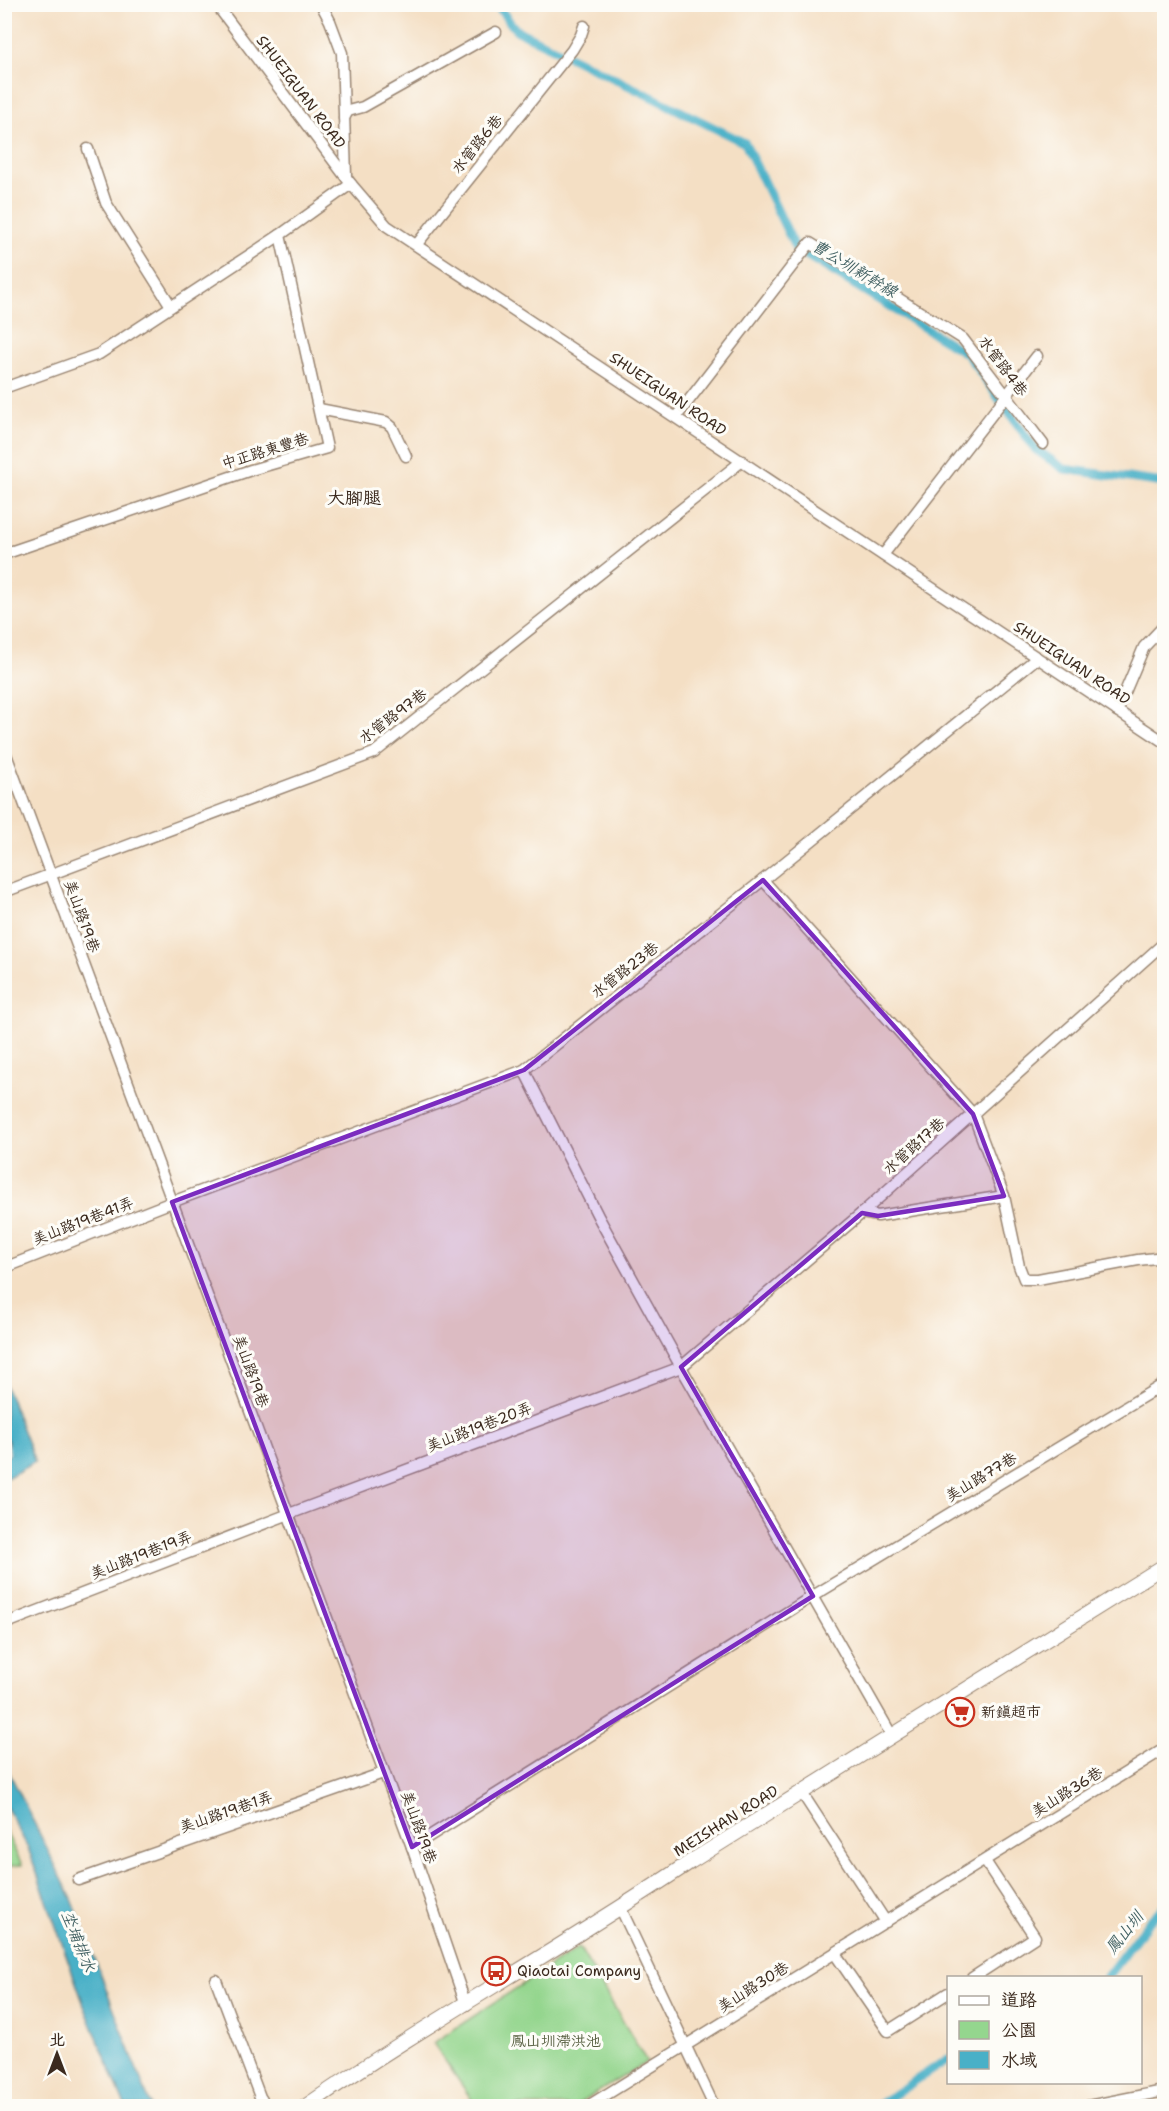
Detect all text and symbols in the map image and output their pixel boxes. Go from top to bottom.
street label: SHUEIGUAN ROAD [252,31,350,153]
street label: 水管路6巷 [447,110,507,178]
water label: 曹公圳新幹線 [808,235,902,303]
street label: 水管路4巷 [974,332,1032,400]
street label: SHUEIGUAN ROAD [606,347,730,441]
street label: 中正路東豐巷 [219,428,311,474]
district label: 大腳腿 [327,486,381,510]
street label: SHUEIGUAN ROAD [1010,616,1134,710]
street label: 水管路97巷 [355,684,431,748]
street label: 美山路19巷 [60,877,104,955]
street label: 水管路23巷 [587,937,663,1003]
street label: 水管路17巷 [879,1113,949,1179]
street label: 美山路19巷41弄 [29,1192,137,1250]
street label: 美山路19巷 [229,1332,273,1410]
street label: 美山路19巷20弄 [423,1398,535,1456]
street label: 美山路77巷 [942,1448,1020,1506]
street label: 美山路19巷19弄 [87,1526,195,1584]
supermarket icon: 新鎮超市 [944,1696,976,1728]
place label: 新鎮超市 [981,1702,1041,1722]
street label: 美山路36巷 [1028,1762,1106,1822]
street label: MEISHAN ROAD [670,1781,782,1861]
street label: 美山路19巷1弄 [177,1787,275,1837]
street label: 美山路19巷 [397,1788,441,1866]
water label: 鳳山圳 [1100,1906,1149,1958]
water label: 坔埔排水 [57,1908,101,1976]
bus stop icon: Qiaotai Company [480,1955,512,1987]
street label: 美山路30巷 [713,1957,793,2017]
place label: Qiaotai Company [517,1961,641,1981]
legend [947,1976,1142,2084]
text: 道路 [1001,1988,1037,2012]
text: 公園 [1001,2018,1037,2042]
north arrow [27,2024,87,2084]
text: 北 [49,2029,65,2050]
park label: 鳳山圳滯洪池 [511,2031,601,2051]
text: 水域 [1001,2048,1037,2072]

